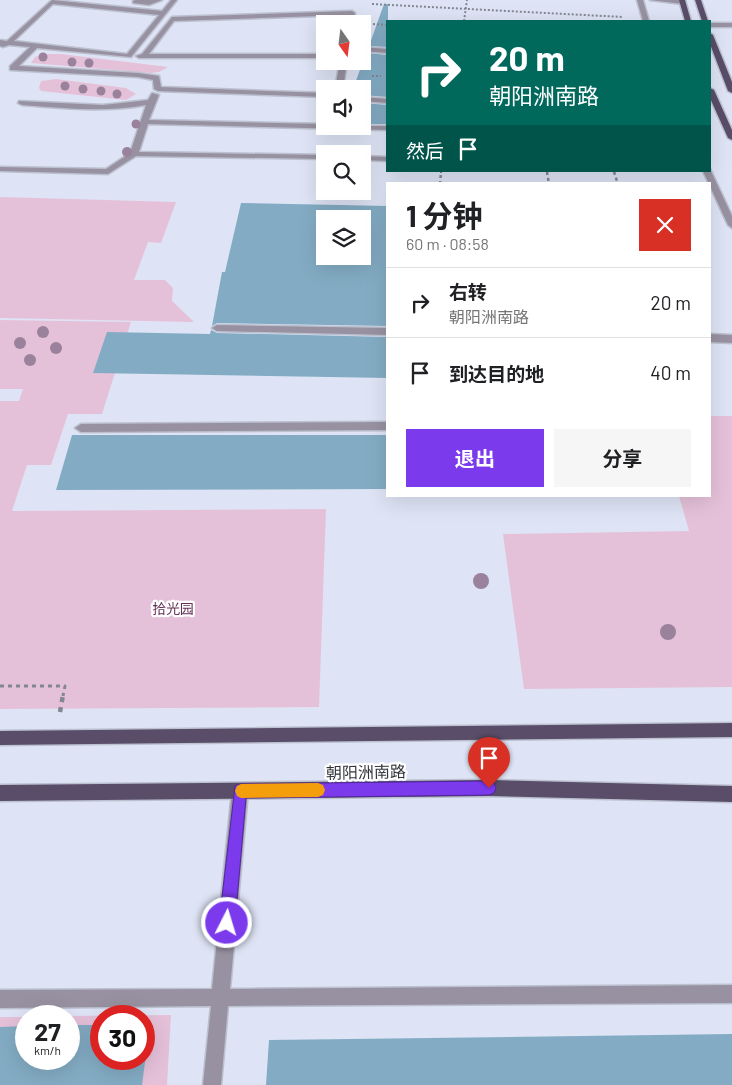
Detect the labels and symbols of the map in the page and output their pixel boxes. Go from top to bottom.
north arrow [316,15,371,70]
park label: 拾光园 [152,600,194,617]
pin [468,737,510,788]
street label: 朝阳洲南路 [326,761,406,782]
position arrow [200,896,252,948]
speed limit sign: 30 [90,1005,155,1070]

